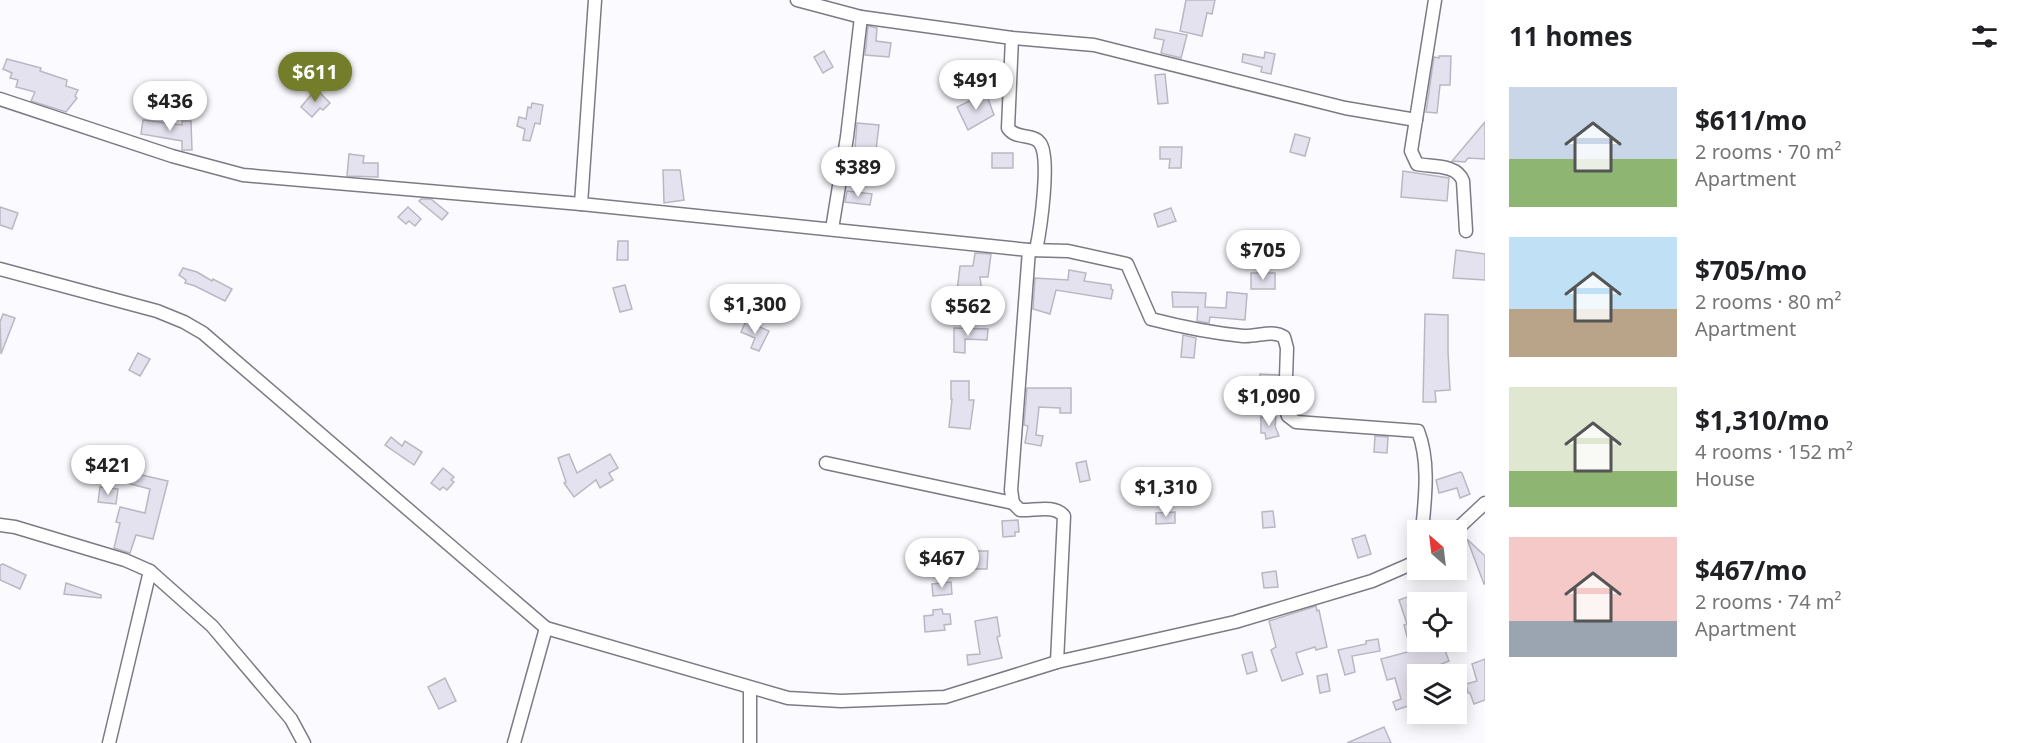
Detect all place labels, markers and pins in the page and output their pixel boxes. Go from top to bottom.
pin: $611 [279,52,351,103]
pin: $491 [940,60,1012,111]
pin: $436 [134,81,206,132]
pin: $389 [822,147,894,198]
pin: $705 [1227,230,1299,281]
pin: $1,300 [706,284,804,335]
pin: $562 [932,286,1004,337]
pin: $1,090 [1220,376,1318,427]
pin: $421 [72,445,144,496]
pin: $1,310 [1117,467,1215,518]
pin: $467 [906,538,978,589]

